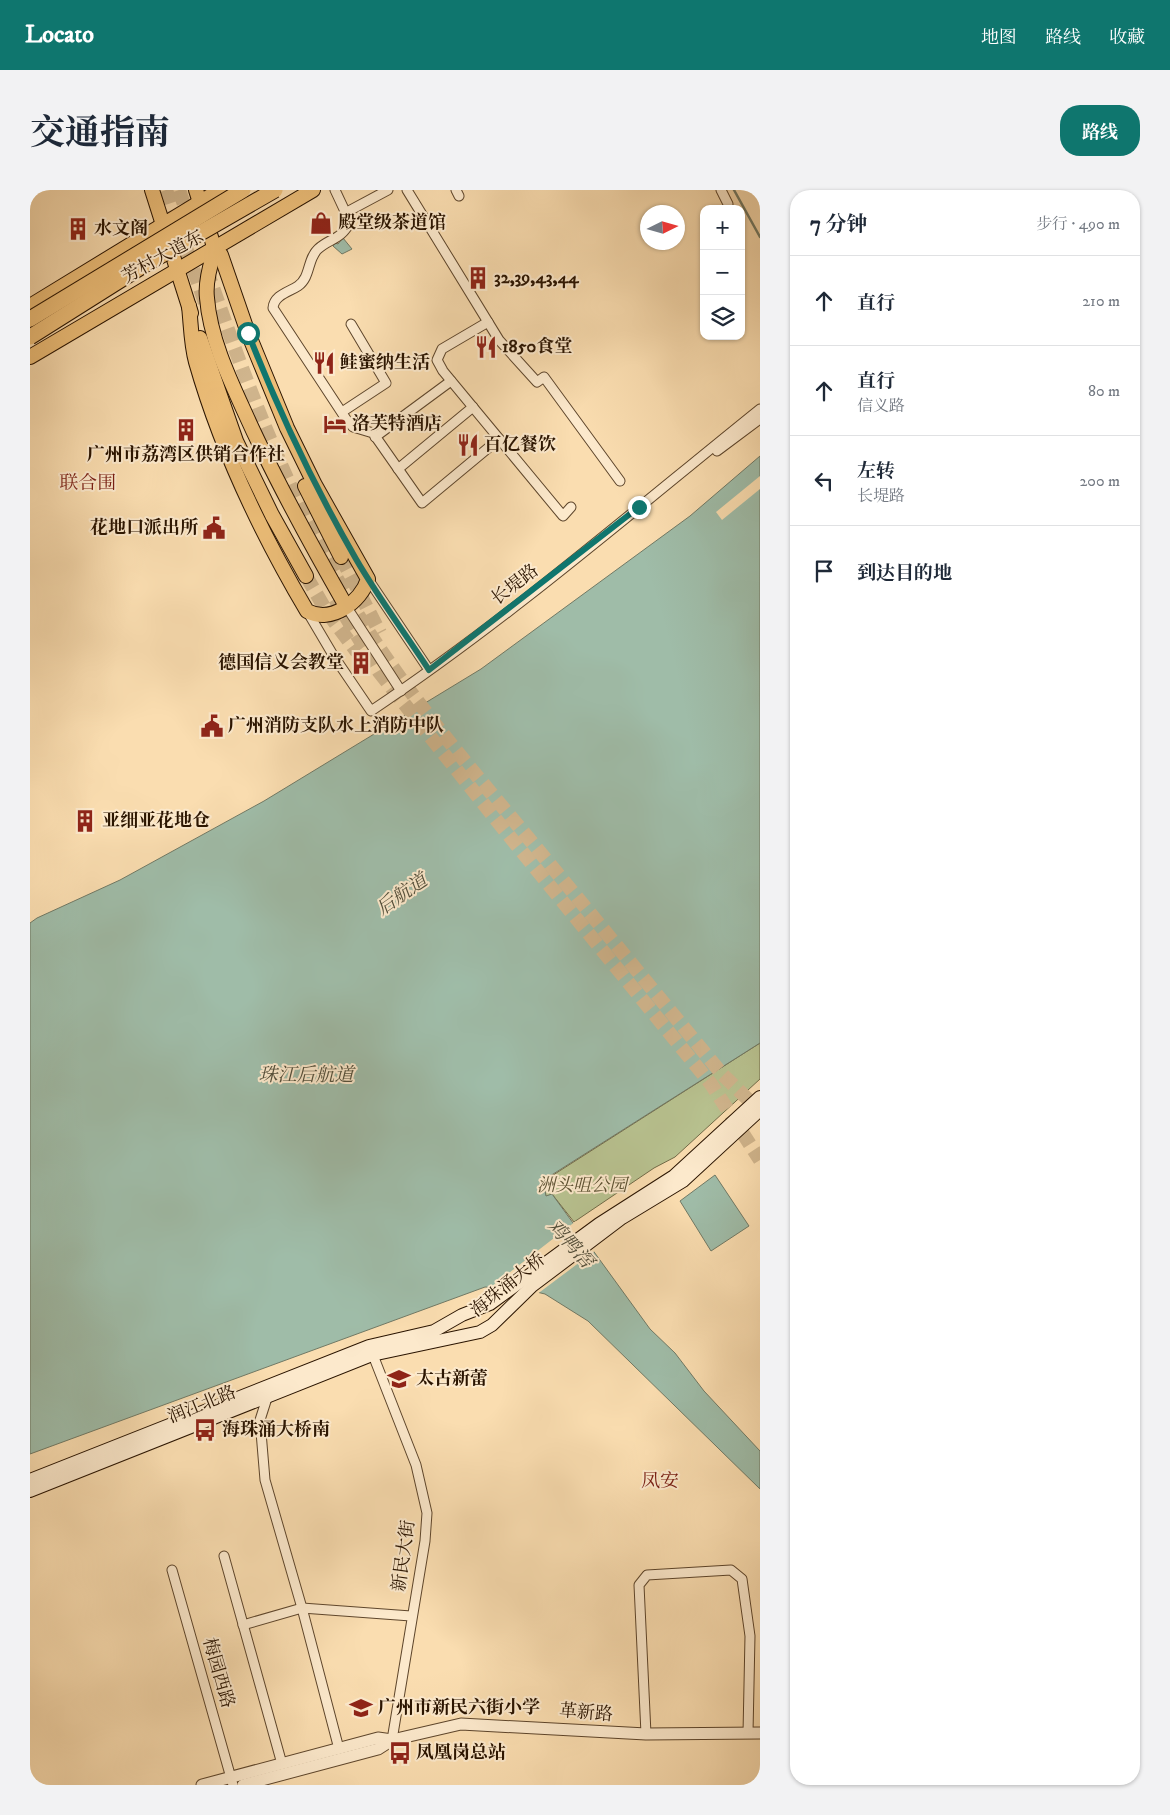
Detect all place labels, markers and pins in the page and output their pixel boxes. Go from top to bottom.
shop icon: 殿堂级茶道馆 [308,210,334,236]
place label: 殿堂级茶道馆 [338,212,446,234]
building icon: 水文阁 [65,216,91,242]
place label: 水文阁 [94,218,148,240]
building icon: 32,39,43,44 [465,265,491,291]
place label: 32,39,43,44 [494,267,579,289]
restaurant icon: 1850食堂 [473,334,499,360]
place label: 1850食堂 [502,336,572,358]
restaurant icon: 鲑蜜纳生活 [311,350,337,376]
place label: 鲑蜜纳生活 [340,352,430,374]
hotel icon: 洛芙特酒店 [322,411,348,437]
place label: 洛芙特酒店 [352,413,442,435]
building icon: 广州市荔湾区供销合作社 [173,417,199,443]
restaurant icon: 百亿餐饮 [455,432,481,458]
place label: 百亿餐饮 [484,434,556,456]
place label: 广州市荔湾区供销合作社 [87,444,285,466]
public building icon: 花地口派出所 [201,515,227,541]
place label: 花地口派出所 [90,517,199,539]
building icon: 德国信义会教堂 [348,650,374,676]
place label: 德国信义会教堂 [218,652,344,674]
public building icon: 广州消防支队水上消防中队 [199,713,225,739]
place label: 广州消防支队水上消防中队 [228,715,444,737]
building icon: 亚细亚花地仓 [72,808,98,834]
place label: 亚细亚花地仓 [102,810,210,832]
school or university icon: 太古新蕾 [386,1366,412,1392]
place label: 太古新蕾 [416,1368,488,1390]
bus stop icon: 海珠涌大桥南 [192,1417,218,1443]
place label: 海珠涌大桥南 [222,1419,330,1441]
school or university icon: 广州市新民六街小学 [348,1695,374,1721]
place label: 广州市新民六街小学 [378,1697,540,1719]
bus stop icon: 凤凰岗总站 [387,1740,413,1766]
place label: 凤凰岗总站 [416,1742,506,1764]

